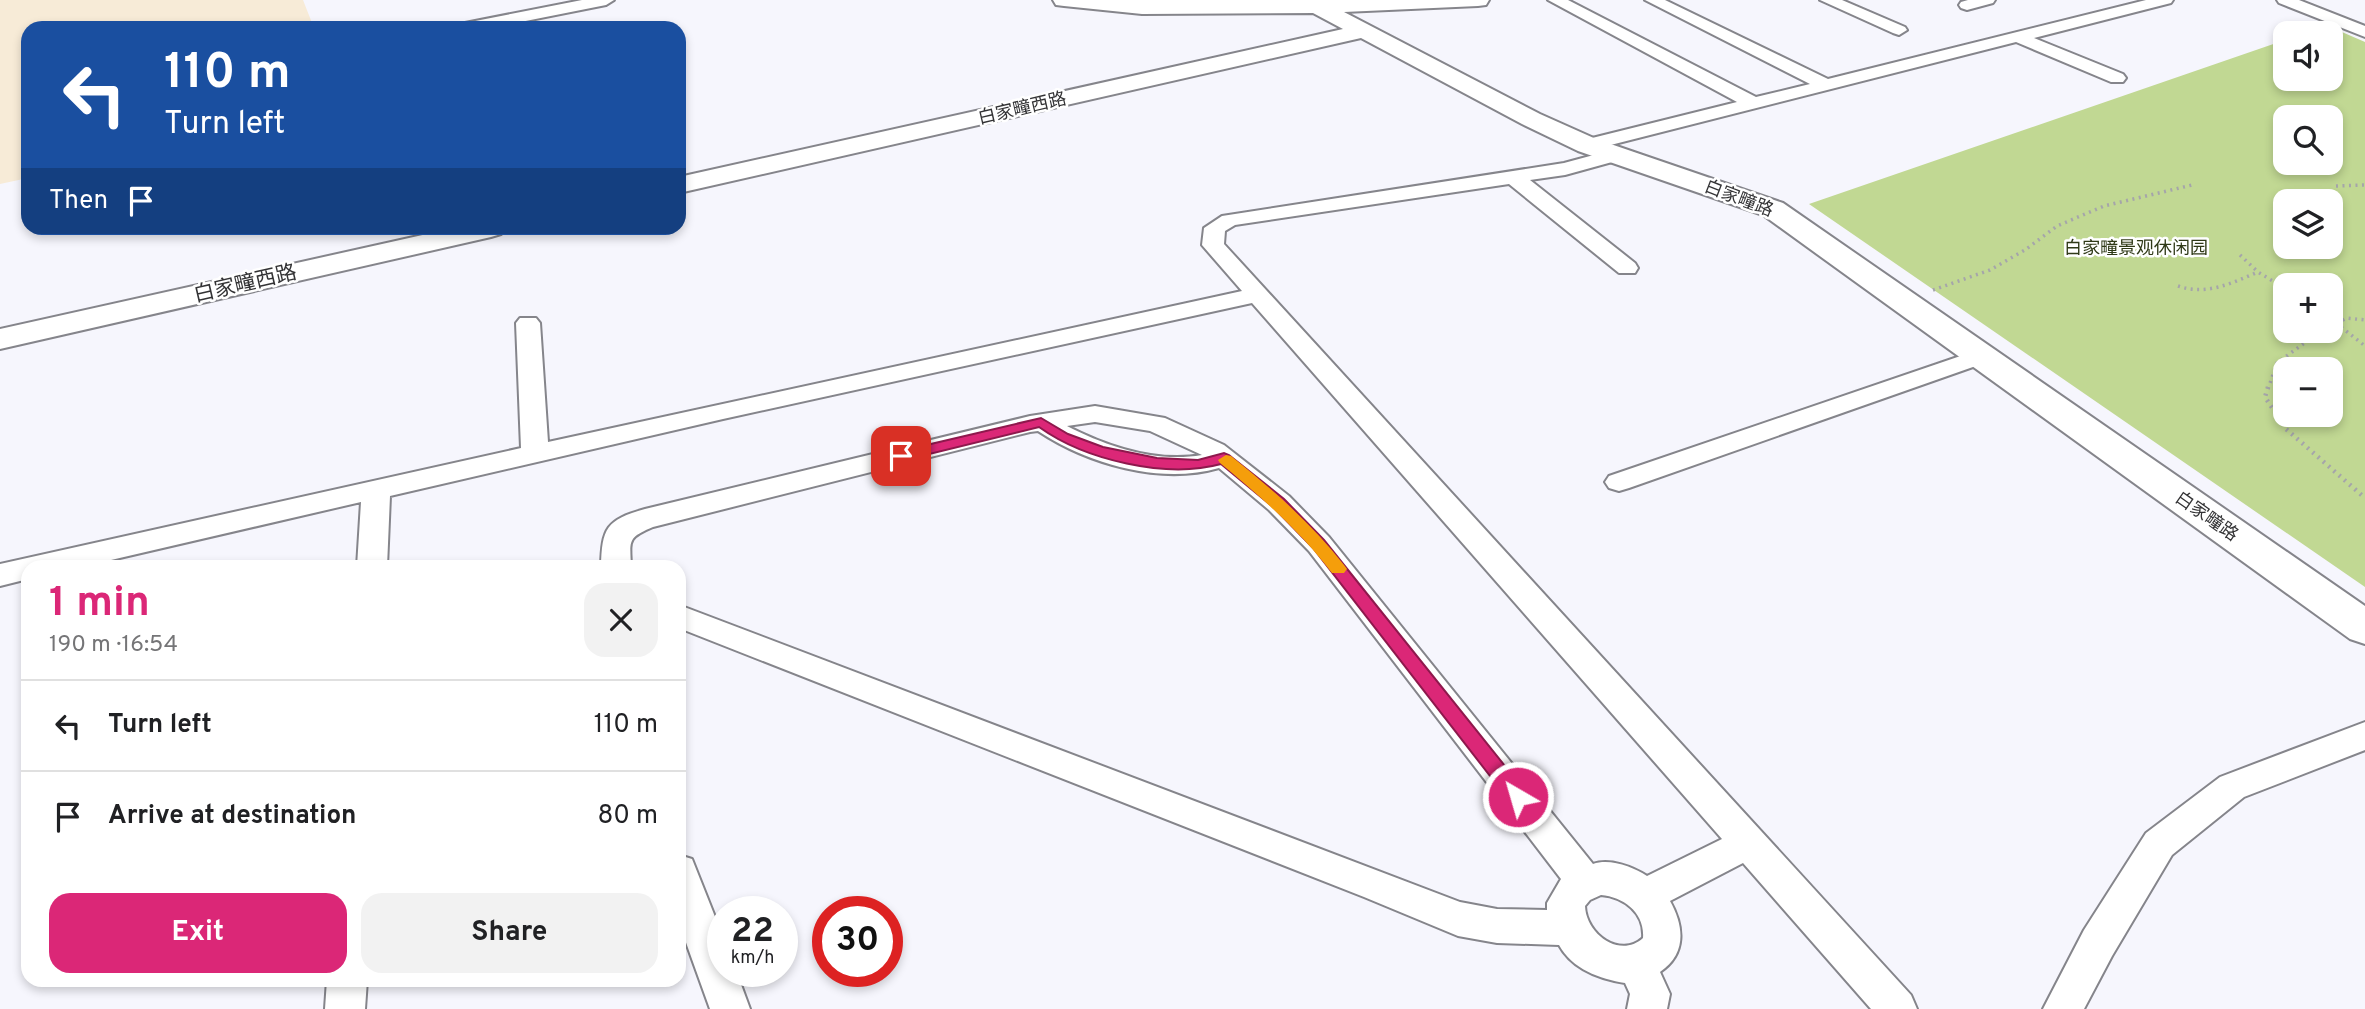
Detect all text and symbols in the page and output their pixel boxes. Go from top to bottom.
map controls [2273,21,2343,427]
button: sound [2273,21,2343,91]
text: 110 m [164,44,291,106]
icon: left [49,49,140,140]
street label: 白家疃西路 [976,88,1069,131]
text: Turn left [164,105,285,145]
button: search [2273,105,2343,175]
street label: 白家疃路 [1701,176,1776,223]
icon: arrive [122,182,160,220]
text: Then [49,185,108,218]
button: layers [2273,189,2343,259]
park label: 白家疃景观休闲园 [2064,238,2208,261]
street label: 白家疃西路 [191,259,300,309]
button: + [2273,273,2343,343]
button: − [2273,357,2343,427]
pin [871,426,931,486]
icon: arrive [882,437,920,475]
street label: 白家疃路 [2170,487,2242,547]
text: 1 min [49,578,150,631]
button: close [584,583,658,657]
text: 190 m · 16:54 [49,631,178,660]
icon: left [49,707,87,745]
text: Turn left [108,709,212,742]
text: 110 m [594,709,658,742]
position arrow [1481,760,1555,834]
icon: arrive [49,798,87,836]
text: Arrive at destination [108,800,356,833]
text: 80 m [598,800,658,833]
button: Exit [49,893,347,973]
button: Share [361,893,658,973]
speed limit sign: 30 [812,896,903,987]
text: 22 [731,910,774,954]
text: km/h [731,947,774,970]

